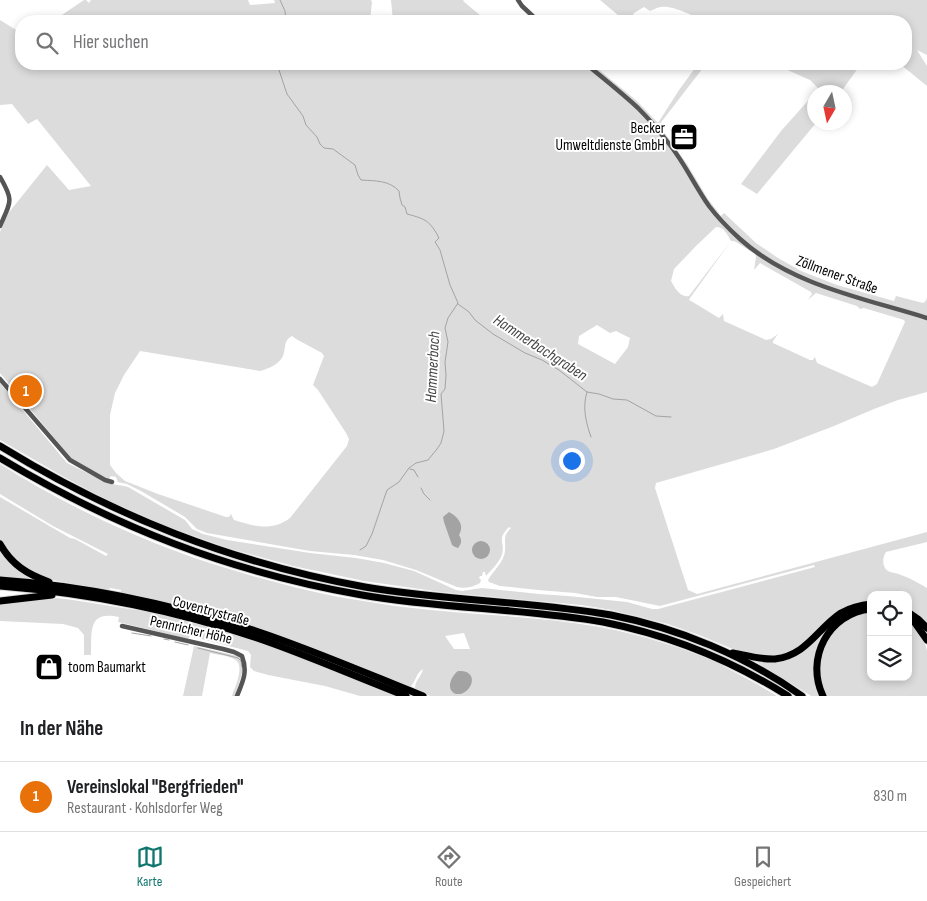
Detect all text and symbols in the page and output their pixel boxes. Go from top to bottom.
search box [15,15,912,70]
icon: search [33,29,61,57]
text: Hier suchen [73,31,149,54]
north arrow [807,85,852,130]
place label: Becker Umweltdienste GmbH [556,119,666,155]
office icon: Becker Umweltdienste GmbH [669,122,699,152]
street label: Zöllmener Straße [793,251,881,299]
water label: Hammerbachgraben [490,311,591,386]
water label: Hammerbach [422,331,444,403]
pin: 1 [10,372,42,410]
your location [559,448,585,474]
map controls [867,591,912,681]
button: locate [867,591,912,636]
street label: Coventrystraße [171,592,251,630]
street label: Pennricher Höhe [148,611,234,649]
button: layers [867,636,912,681]
shop icon: toom Baumarkt [34,652,64,682]
place label: toom Baumarkt [68,658,146,677]
text: In der Nähe [20,716,103,741]
text: Vereinslokal "Bergfrieden" [67,776,244,799]
text: 1 [33,787,39,806]
text: 830 m [873,787,907,806]
text: Restaurant · Kohlsdorfer Weg [67,799,223,818]
tab: Karte [136,843,164,890]
tab: Route [435,843,463,890]
tab: Gespeichert [734,843,791,890]

